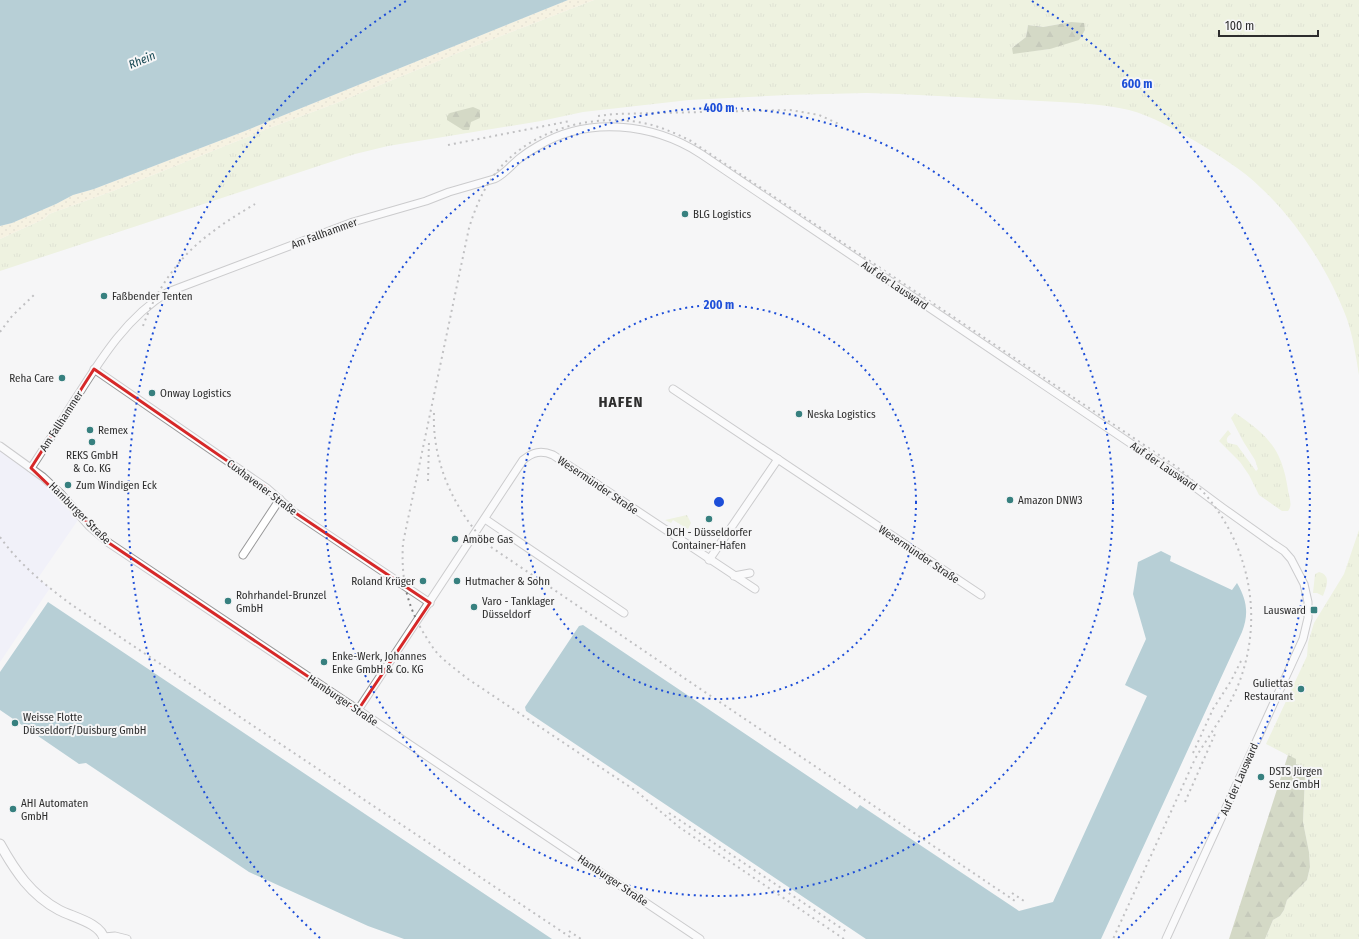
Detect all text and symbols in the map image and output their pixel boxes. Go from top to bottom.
scale bar [1219,12,1318,38]
text: 100 m [1225,19,1254,33]
water label: Rhein [126,48,158,72]
text: 600 m [1121,77,1153,91]
text: 400 m [704,101,734,115]
place label: BLG Logistics [693,208,751,221]
marker: BLG Logistics [680,209,690,219]
street label: Am Fallhammer [289,215,359,251]
street label: Auf der Lausward [859,258,931,313]
place label: Faßbender Tenten [112,290,193,303]
marker: Faßbender Tenten [99,291,109,301]
text: 200 m [703,298,734,312]
place label: Reha Care [9,372,54,385]
marker: Reha Care [57,373,67,383]
place label: Onway Logistics [160,387,232,400]
street label: Am Fallhammer [37,388,86,454]
marker: Onway Logistics [147,388,157,398]
district label: HAFEN [599,393,643,411]
place label: Neska Logistics [807,408,876,421]
marker: Neska Logistics [794,409,804,419]
place label: Remex [98,424,128,437]
marker: Remex [85,425,95,435]
marker: REKS GmbH & Co. KG [87,437,97,447]
street label: Auf der Lausward [1128,439,1200,494]
place label: REKS GmbH & Co. KG [66,449,118,475]
street label: Wesermünder Straße [555,454,641,517]
street label: Cuxhavener Straße [224,457,299,518]
place label: Zum Windigen Eck [76,479,158,492]
street label: Hamburger Straße [46,480,113,547]
marker: Zum Windigen Eck [63,480,73,490]
place label: Amazon DNW3 [1018,494,1082,507]
centre of rings [712,495,726,509]
marker: Amazon DNW3 [1005,495,1015,505]
marker: DCH - Düsseldorfer Container-Hafen [704,514,714,524]
street label: Wesermünder Straße [876,523,962,586]
place label: DCH - Düsseldorfer Container-Hafen [666,526,752,552]
place label: Amöbe Gas [463,533,514,546]
marker: Amöbe Gas [450,534,460,544]
place label: Roland Krüger [351,575,415,588]
place label: Hutmacher & Sohn [465,575,550,588]
marker: Roland Krüger [418,576,428,586]
marker: Hutmacher & Sohn [452,576,462,586]
place label: Rohrhandel-Brunzel GmbH [236,589,327,615]
place label: Varo - Tanklager Düsseldorf [482,595,555,621]
marker: Rohrhandel-Brunzel GmbH [223,596,233,606]
marker: Varo - Tanklager Düsseldorf [469,602,479,612]
place label: Lausward [1264,604,1306,617]
marker: Lausward [1309,605,1319,615]
place label: Enke-Werk, Johannes Enke GmbH & Co. KG [332,650,427,676]
marker: Enke-Werk, Johannes Enke GmbH & Co. KG [319,657,329,667]
street label: Hamburger Straße [305,672,380,729]
place label: Guliettas Restaurant [1244,677,1293,703]
marker: Guliettas Restaurant [1296,684,1306,694]
place label: Weisse Flotte Düsseldorf/Duisburg GmbH [23,711,146,737]
marker: Weisse Flotte Düsseldorf/Duisburg GmbH [10,718,20,728]
street label: Auf der Lausward [1218,741,1261,817]
place label: DSTS Jürgen Senz GmbH [1269,765,1322,791]
marker: DSTS Jürgen Senz GmbH [1256,772,1266,782]
place label: AHI Automaten GmbH [21,797,88,823]
marker: AHI Automaten GmbH [8,804,18,814]
street label: Hamburger Straße [575,852,650,909]

